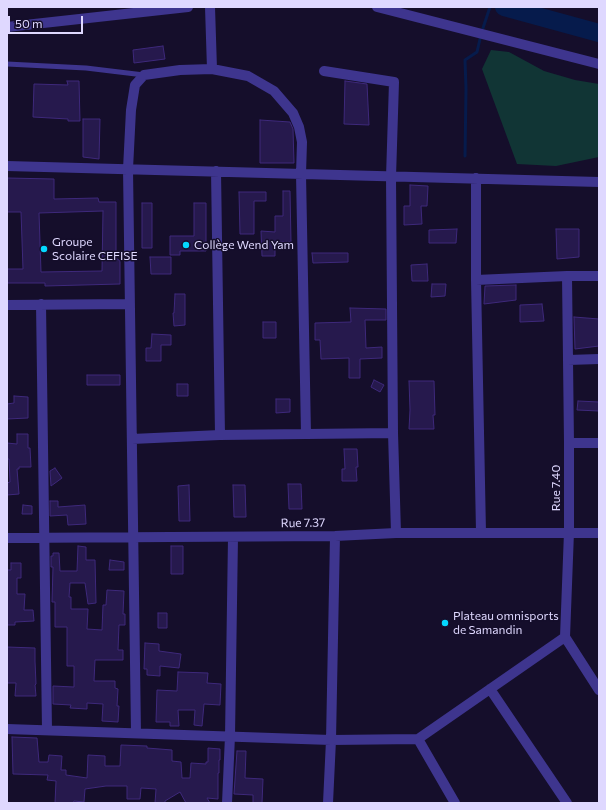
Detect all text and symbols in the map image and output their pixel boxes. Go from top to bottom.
scale bar [10,8,85,34]
text: 50 m [15,16,43,30]
place label: Groupe Scolaire CEFISE [52,235,138,263]
place label: Collège Wend Yam [194,238,294,252]
marker: Collège Wend Yam [181,240,191,250]
marker: Groupe Scolaire CEFISE [39,244,49,254]
street label: Rue 7.40 [549,465,563,511]
street label: Rue 7.37 [280,515,326,531]
place label: Plateau omnisports de Samandin [453,609,559,637]
marker: Plateau omnisports de Samandin [440,618,450,628]

